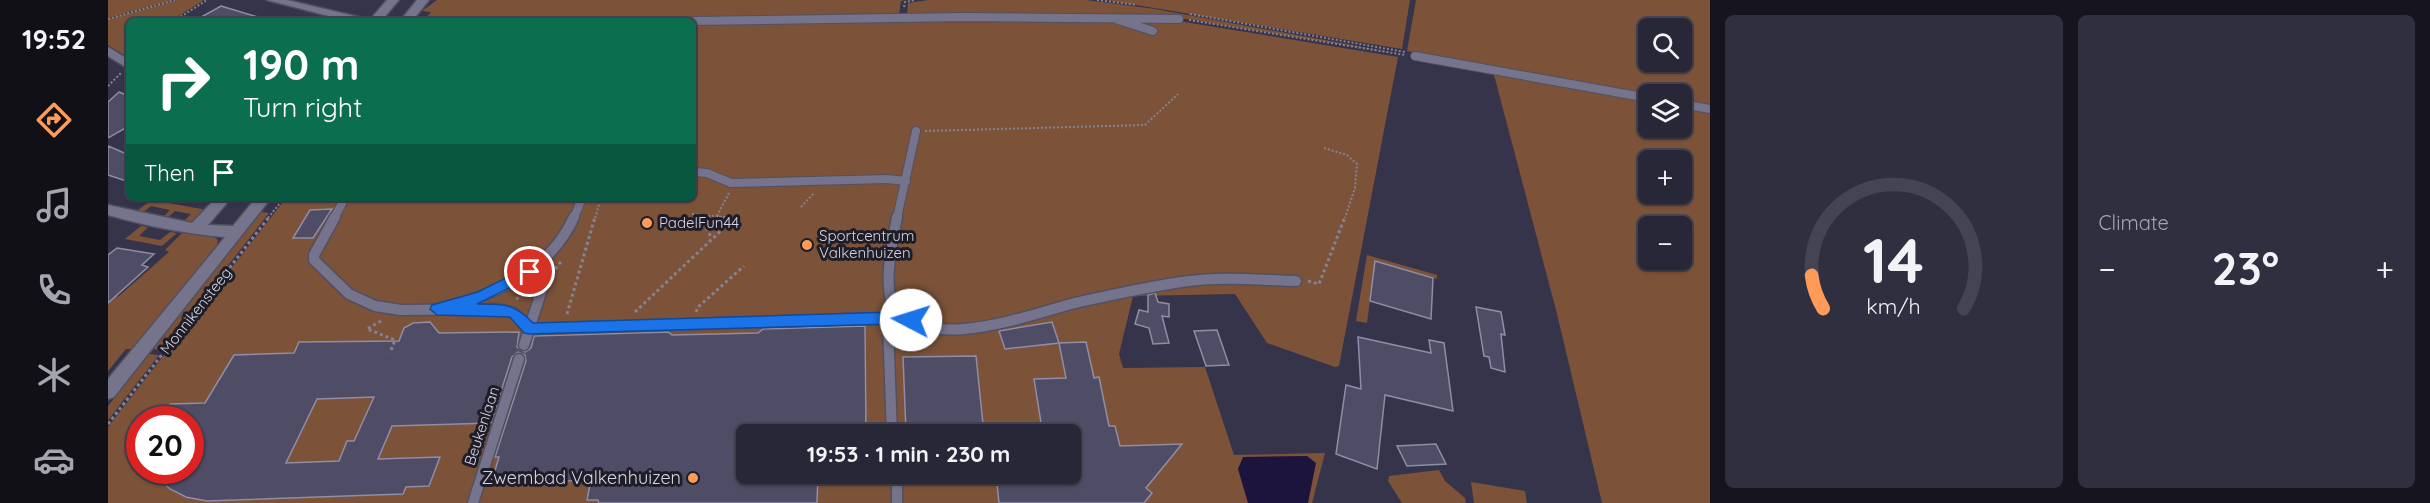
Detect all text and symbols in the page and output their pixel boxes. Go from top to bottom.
map controls [1638,18,1692,270]
button: search [1638,18,1692,72]
text: 19:52 [22,22,86,56]
text: 190 m [243,38,359,91]
icon: right [144,42,222,120]
button: layers [1638,84,1692,138]
text: Turn right [243,90,362,124]
icon: directions [33,99,75,141]
button: + [1638,150,1692,204]
icon: arrive [207,156,240,189]
text: Then [144,159,195,187]
icon: music [33,184,75,226]
text: Climate [2099,210,2169,235]
place label: PadelFun44 [659,213,739,232]
marker: PadelFun44 [640,216,654,230]
button: − [1638,216,1692,270]
text: 14 [1863,221,1924,299]
place label: Sportcentrum Valkenhuizen [819,226,914,262]
marker: Sportcentrum Valkenhuizen [800,238,814,252]
text: 23° [2212,240,2279,296]
pin [504,246,555,297]
text: − [2099,248,2116,289]
text: + [2375,248,2394,289]
icon: arrive [513,255,546,288]
street label: Monnikensteeg [156,263,235,358]
icon: phone [33,269,75,311]
position arrow [879,288,943,352]
text: km/h [1867,293,1921,319]
icon: climate [33,354,75,396]
street label: Beukenlaan [460,384,503,468]
speed limit sign: 20 [126,406,204,484]
icon: car [33,439,75,481]
text: 19:53 · 1 min · 230 m [807,440,1010,468]
place label: Zwembad Valkenhuizen [482,466,681,489]
marker: Zwembad Valkenhuizen [686,471,700,485]

